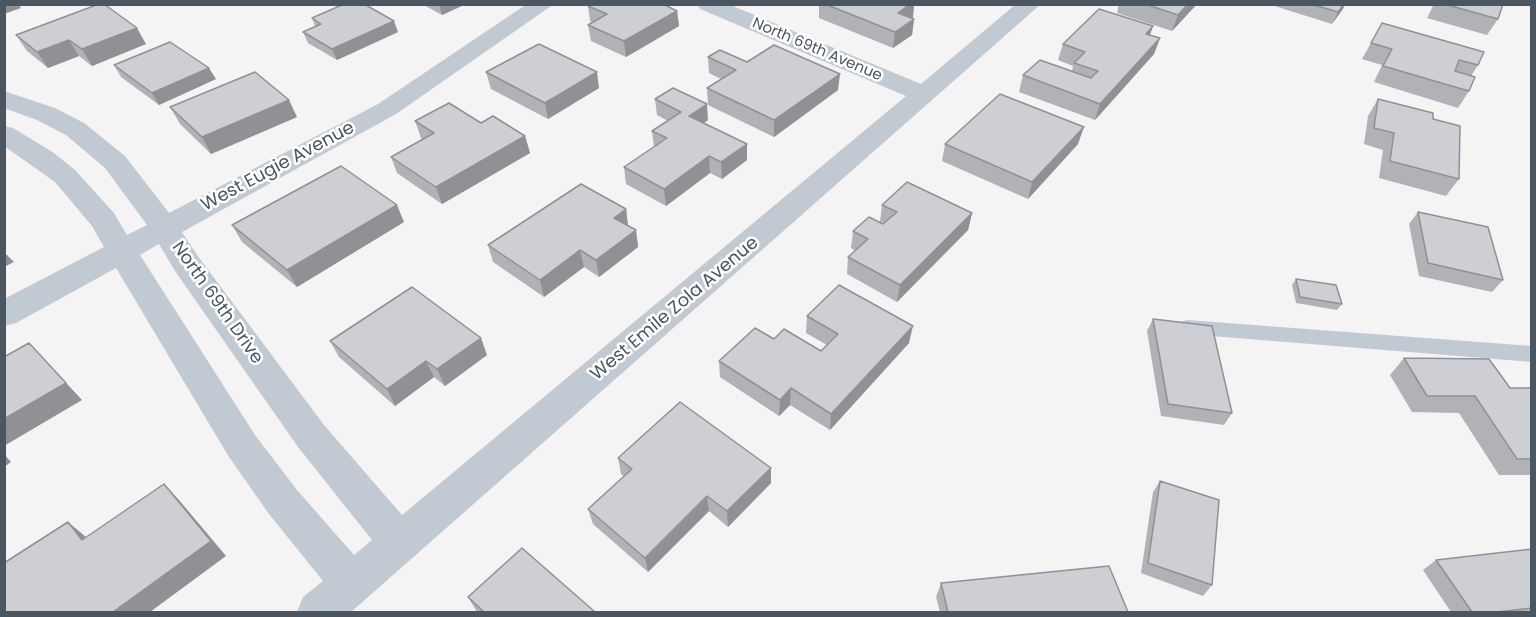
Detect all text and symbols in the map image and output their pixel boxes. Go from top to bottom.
street label: North 69th Avenue [749,15,885,85]
street label: West Eugie Avenue [198,117,358,217]
street label: West Emile Zola Avenue [587,232,763,386]
street label: North 69th Drive [167,238,267,368]

